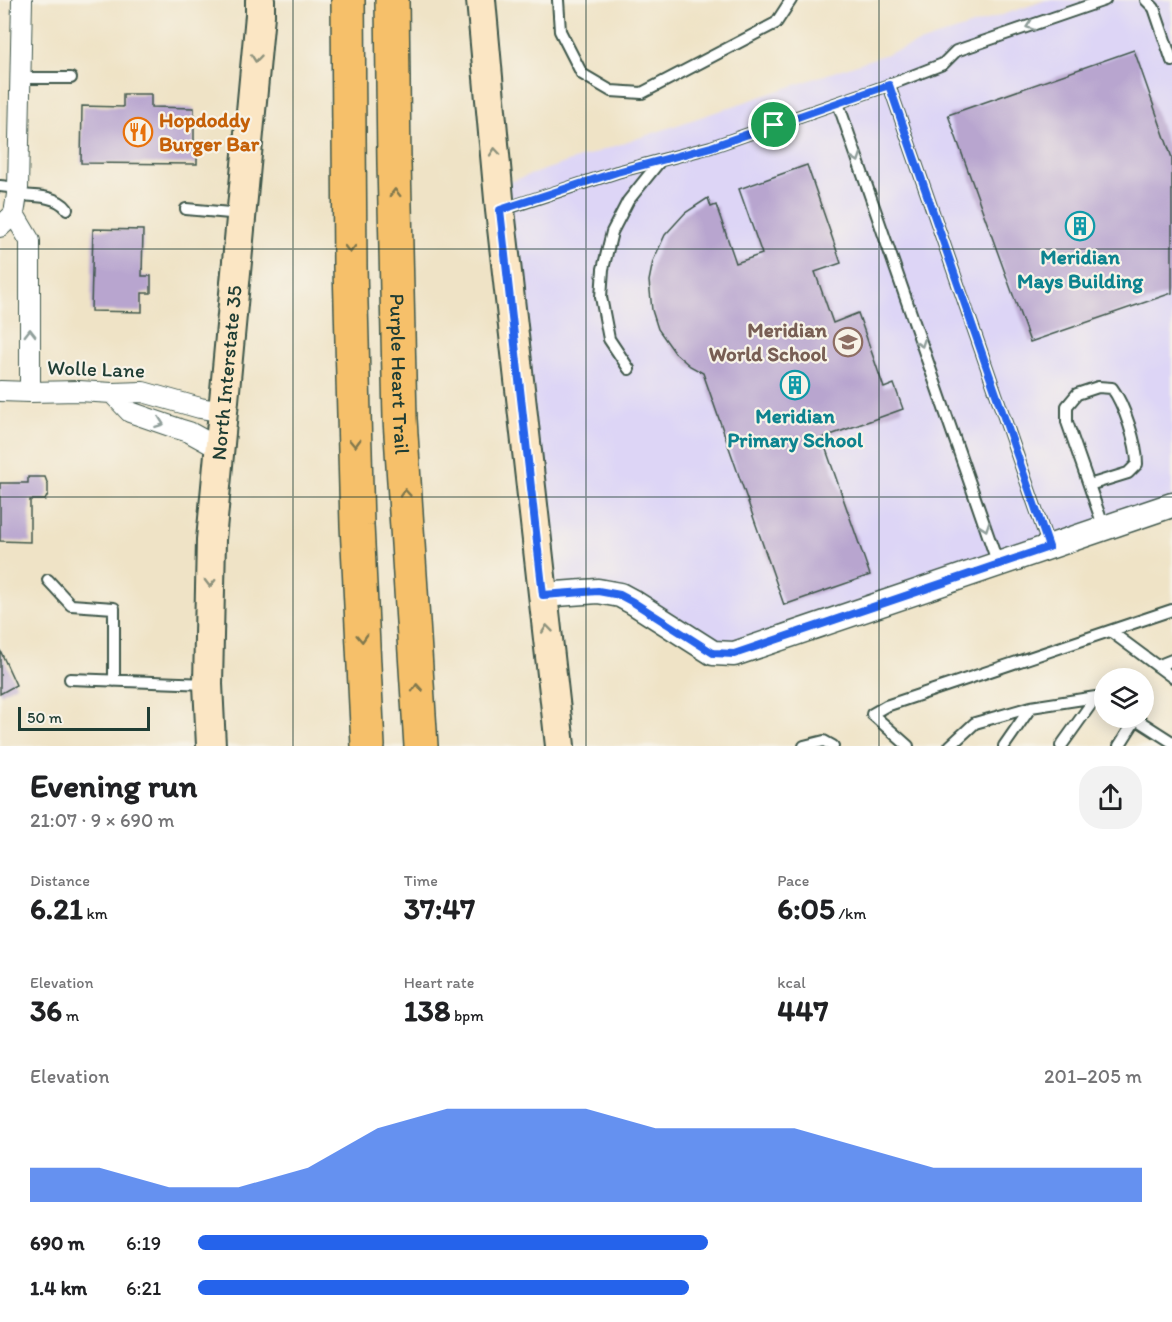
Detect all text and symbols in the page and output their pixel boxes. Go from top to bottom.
one-way arrow [1025,18,1036,31]
one-way arrow [250,54,263,63]
pin [748,99,799,150]
place label: Hopdoddy Burger Bar [159,107,260,157]
icon: arrive [757,108,790,141]
restaurant icon: Hopdoddy Burger Bar [122,116,154,148]
one-way arrow [489,148,502,157]
one-way arrow [850,152,862,163]
one-way arrow [389,188,401,197]
building icon: Meridian Mays Building [1064,210,1096,242]
one-way arrow [344,244,356,253]
place label: Meridian Mays Building [1017,244,1144,294]
street label: North Interstate 35 [205,284,247,461]
street label: Purple Heart Trail [385,293,415,455]
place label: Meridian World School [709,317,828,366]
school or university icon: Meridian World School [832,326,864,358]
one-way arrow [24,329,36,338]
one-way arrow [913,337,926,347]
street label: Wolle Lane [47,354,145,383]
building icon: Meridian Primary School [779,369,811,401]
place label: Meridian Primary School [727,403,864,453]
one-way arrow [154,415,165,428]
one-way arrow [348,439,361,448]
one-way arrow [399,488,412,498]
one-way arrow [977,521,990,532]
one-way arrow [204,579,216,588]
one-way arrow [541,624,554,633]
one-way arrow [356,634,369,643]
map controls [1094,668,1154,728]
button: layers [1094,668,1154,728]
one-way arrow [411,683,424,692]
scale bar [18,704,150,732]
text: 50 m [27,708,62,727]
text: Evening run [30,766,197,805]
button: share [1079,766,1142,829]
text: 21:07 · 9 × 690 m [30,808,175,832]
text: Distance [30,871,90,890]
text: Time [404,871,438,890]
text: Pace [777,871,809,890]
text: 6.21 [30,890,83,927]
text: 37:47 [404,890,475,927]
text: 6:05 [777,890,835,927]
text: km [83,904,108,923]
text: /km [835,904,866,923]
text: Elevation [30,973,94,992]
text: Heart rate [404,973,474,992]
text: kcal [777,973,806,992]
text: 36 [30,992,62,1029]
text: 138 [404,992,450,1029]
text: 447 [777,992,828,1029]
text: m [62,1006,79,1025]
text: bpm [450,1006,484,1025]
text: Elevation [30,1064,109,1088]
text: 201–205 m [1044,1064,1142,1088]
text: 690 m [30,1231,85,1255]
text: 6:19 [126,1231,161,1255]
text: 1.4 km [30,1276,87,1300]
text: 6:21 [126,1276,161,1300]

